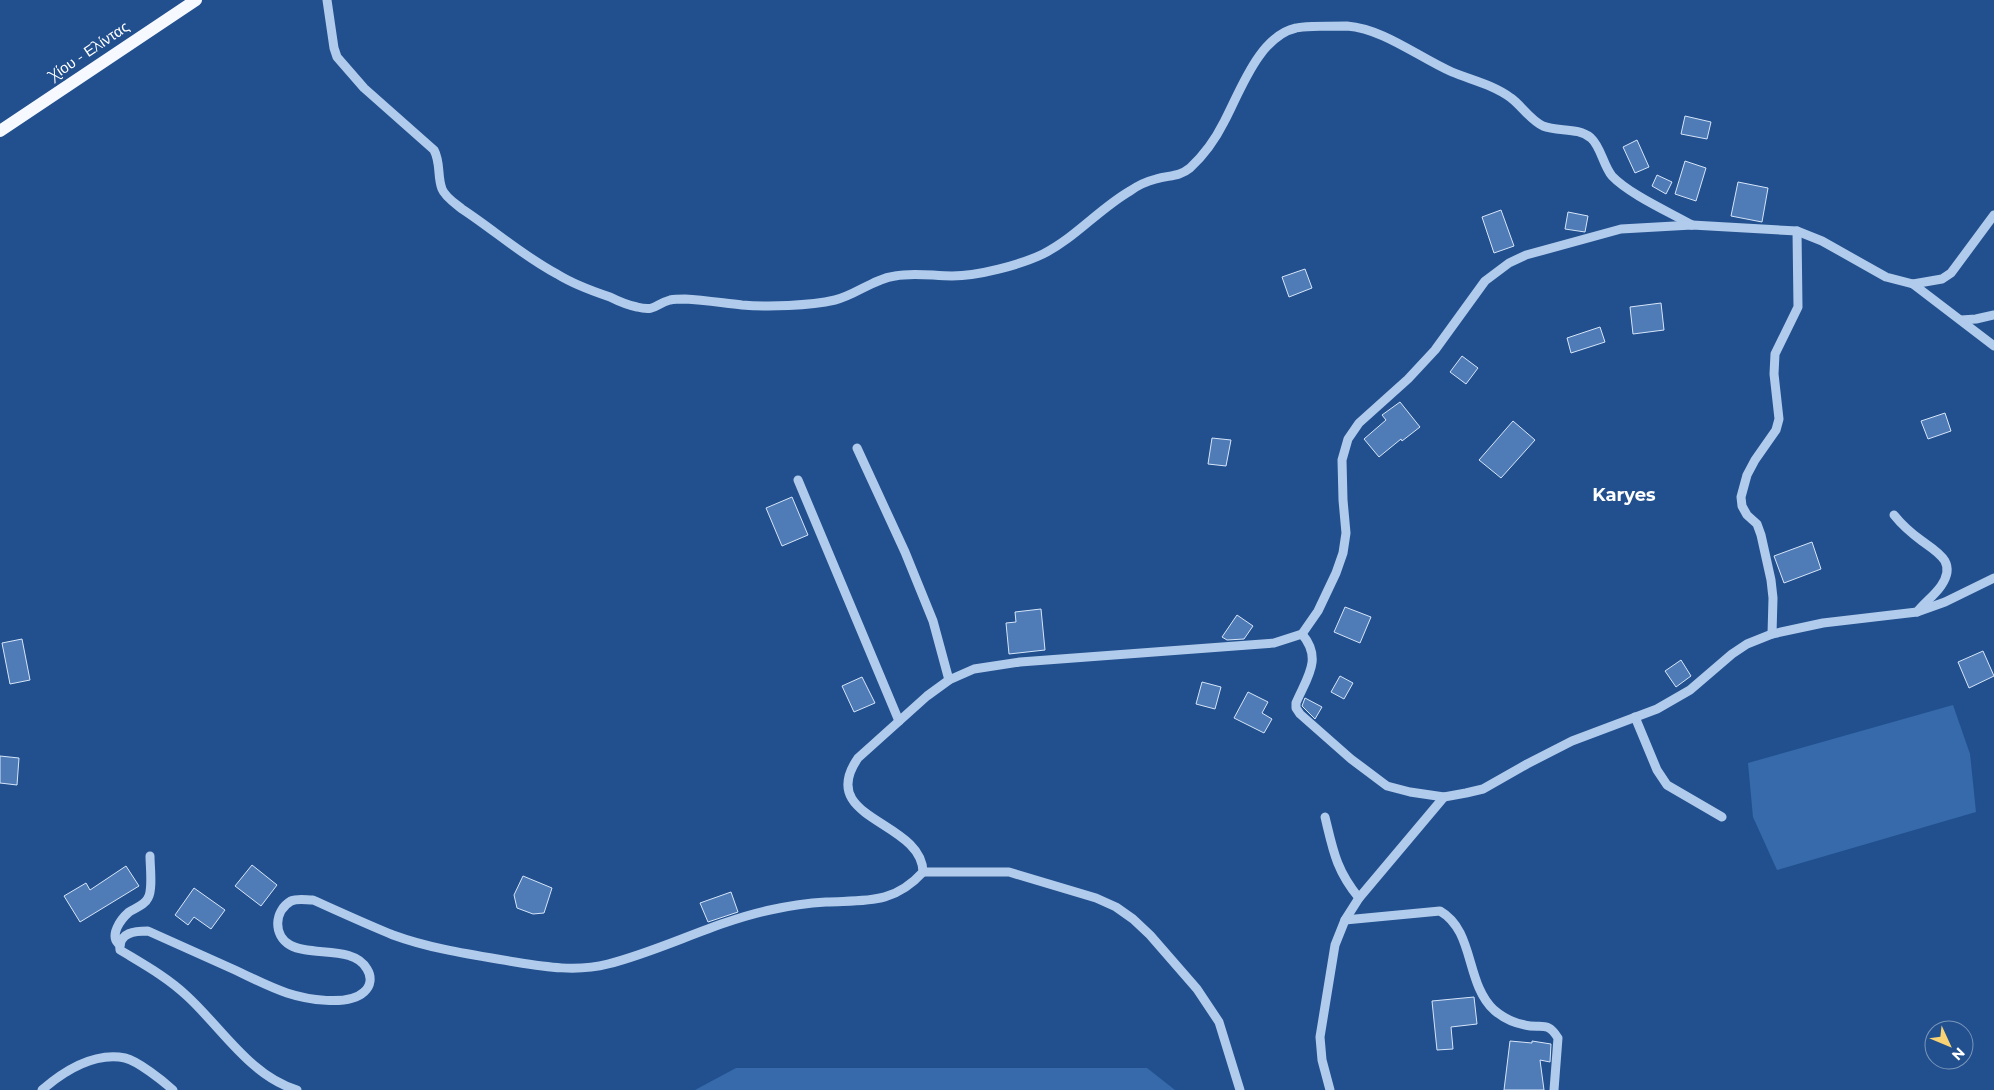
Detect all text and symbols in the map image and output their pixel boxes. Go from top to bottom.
street label: Χίου - Ελίντας [43,17,132,85]
district label: Karyes [1592,484,1656,506]
north arrow [1924,1020,1974,1070]
text: N [1948,1044,1969,1064]

